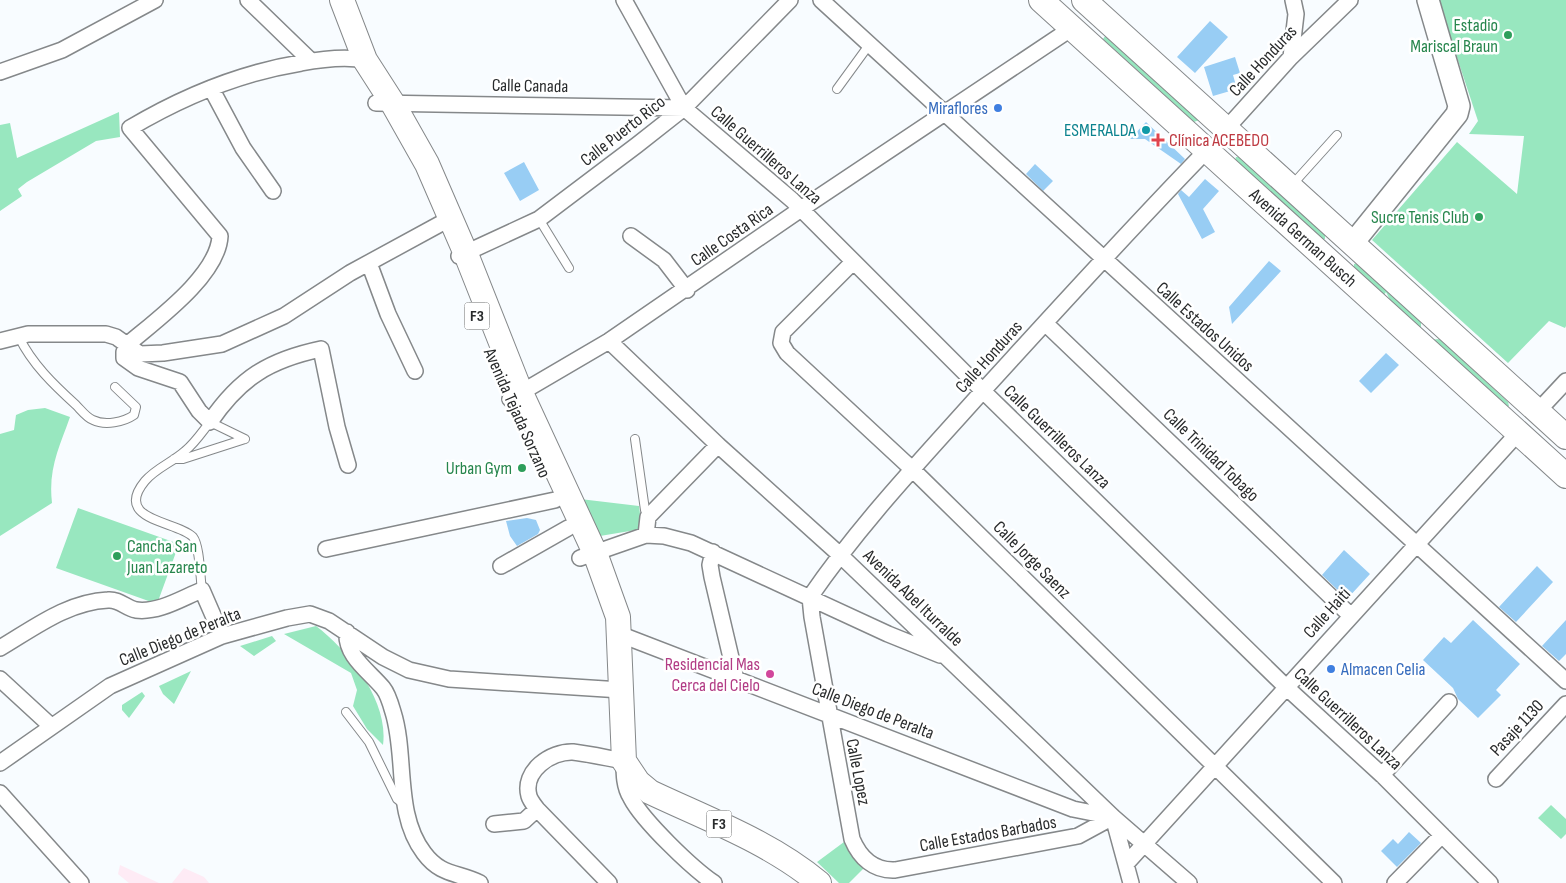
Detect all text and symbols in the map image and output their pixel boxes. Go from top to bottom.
place label: Estadio Mariscal Braun [1410,15,1498,57]
street label: Calle Honduras [1225,21,1301,101]
marker: Estadio Mariscal Braun [1502,29,1514,41]
street label: Calle Canada [492,75,569,97]
street label: Calle Puerto Rico [576,91,670,171]
place label: Miraflores [928,98,988,119]
street label: Calle Guerrilleros Lanza [706,101,826,209]
marker: Miraflores [992,102,1004,114]
place label: ESMERALDA [1064,120,1136,141]
marker: ESMERALDA [1140,124,1152,136]
place label: Clínica ACEBEDO [1169,130,1269,151]
marker: Clínica ACEBEDO [1151,133,1165,147]
street label: Avenida German Busch [1244,184,1361,292]
street label: Calle Costa Rica [687,199,777,271]
place label: Sucre Tenis Club [1371,207,1469,228]
marker: Sucre Tenis Club [1473,211,1485,223]
street label: Calle Estados Unidos [1152,278,1258,376]
road number: F3 [464,302,490,330]
street label: Calle Honduras [951,317,1027,397]
street label: Avenida Tejada Sorzano [479,344,555,481]
street label: Calle Guerrilleros Lanza [999,381,1115,493]
street label: Calle Trinidad Tobago [1159,404,1263,506]
place label: Urban Gym [446,458,512,479]
marker: Urban Gym [516,462,528,474]
street label: Calle Jorge Saenz [989,517,1076,604]
place label: Cancha San Juan Lazareto [126,536,208,578]
street label: Avenida Abel Iturralde [858,544,967,651]
marker: Cancha San Juan Lazareto [111,550,123,562]
street label: Calle Haiti [1299,584,1355,642]
street label: Calle Diego de Peralta [116,603,244,671]
place label: Residencial Mas Cerca del Cielo [665,654,760,696]
place label: Almacen Celia [1340,659,1426,680]
marker: Almacen Celia [1325,663,1337,675]
street label: Calle Guerrilleros Lanza [1290,664,1406,774]
marker: Residencial Mas Cerca del Cielo [764,668,776,680]
street label: Calle Diego de Peralta [809,678,937,744]
street label: Pasaje 1130 [1486,696,1548,760]
street label: Calle Lopez [841,737,875,808]
road number: F3 [706,811,732,838]
street label: Calle Estados Barbados [918,812,1058,856]

